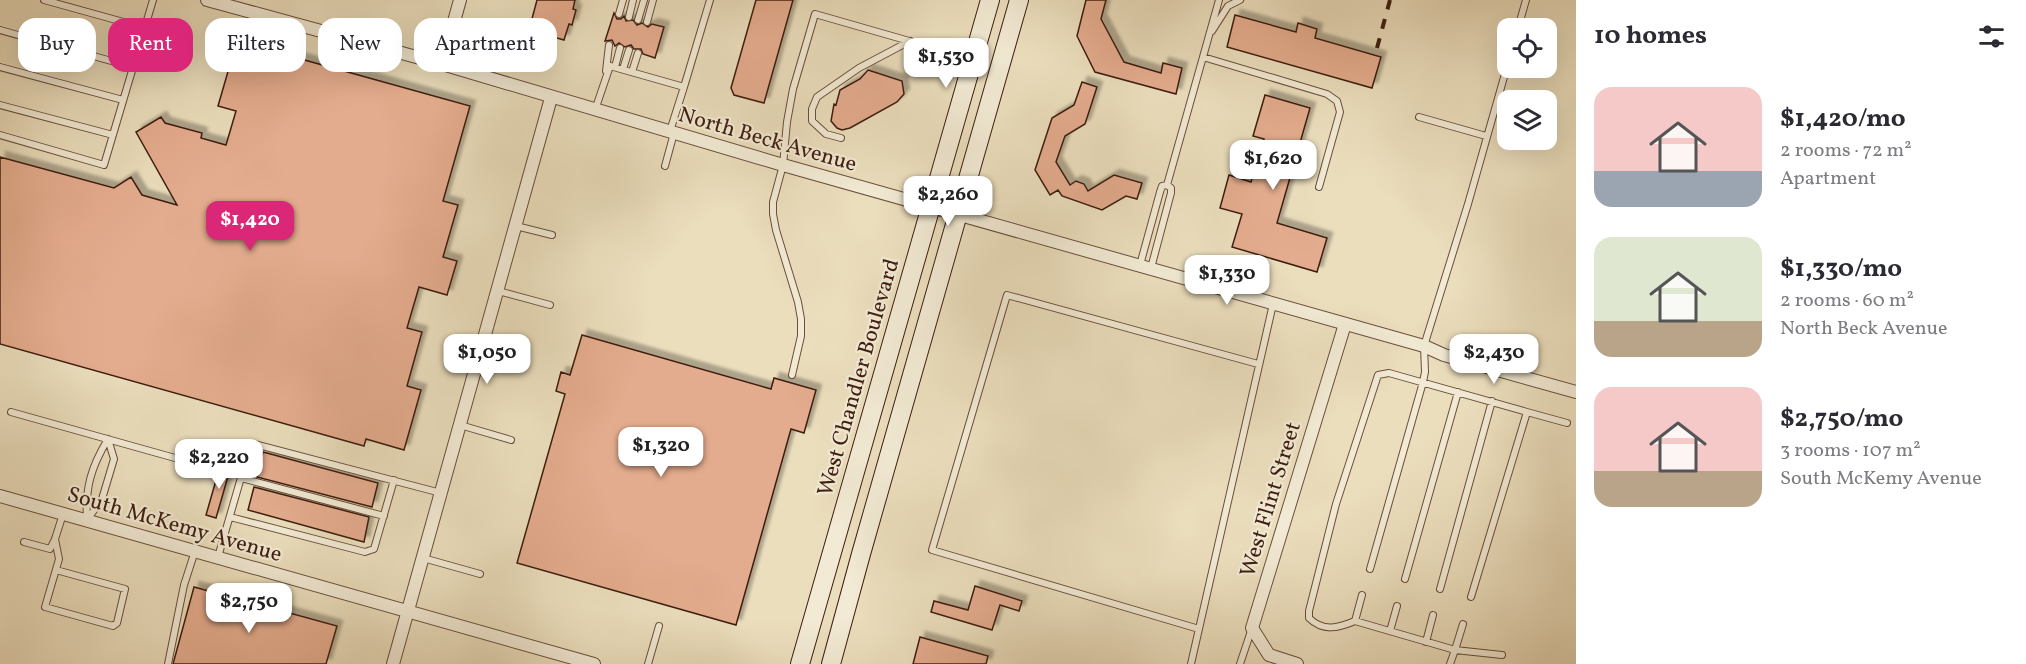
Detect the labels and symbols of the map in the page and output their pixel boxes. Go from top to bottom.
pin: $1,530 [897,38,995,89]
street label: North Beck Avenue [674,100,860,181]
pin: $1,620 [1224,140,1322,191]
pin: $2,260 [899,176,997,227]
pin: $1,420 [201,201,299,252]
street label: West Chandler Boulevard [811,255,908,500]
pin: $1,330 [1178,255,1276,306]
pin: $1,050 [438,334,536,385]
pin: $2,430 [1445,334,1543,385]
street label: West Flint Street [1233,418,1310,581]
pin: $1,320 [612,427,710,478]
pin: $2,220 [170,439,268,490]
street label: South McKemy Avenue [63,480,285,571]
pin: $2,750 [200,583,298,634]

